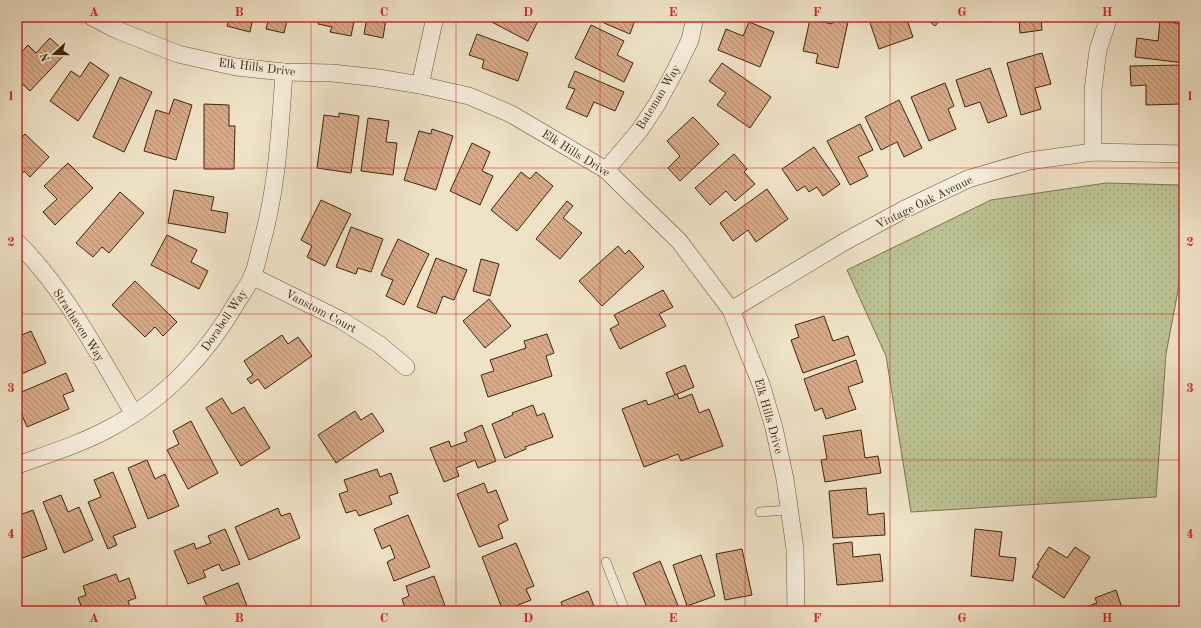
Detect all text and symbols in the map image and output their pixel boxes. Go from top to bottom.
text: A [89,6,99,19]
text: B [234,6,244,19]
text: C [380,6,388,19]
text: D [523,6,533,19]
text: E [669,6,678,19]
text: F [813,6,822,19]
text: G [957,6,967,19]
text: H [1102,6,1113,19]
north arrow [34,34,74,74]
text: N [39,51,53,63]
street label: Elk Hills Drive [218,57,297,79]
street label: Bateman Way [635,63,683,132]
text: 1 [7,90,15,103]
text: 1 [1186,90,1194,103]
street label: Elk Hills Drive [539,128,612,180]
street label: Vintage Oak Avenue [874,174,975,232]
text: 2 [7,236,15,249]
text: 2 [1186,236,1194,249]
street label: Strathaven Way [50,287,106,365]
street label: Dorabell Way [200,287,250,354]
street label: Vanstom Court [283,288,358,336]
street label: Elk Hills Drive [752,377,785,456]
text: 3 [7,382,15,395]
text: 3 [1186,382,1194,395]
text: 4 [7,528,15,541]
text: 4 [1186,528,1194,541]
text: A [89,612,99,625]
text: B [234,612,244,625]
text: C [380,612,388,625]
text: D [523,612,533,625]
text: E [669,612,678,625]
text: F [813,612,822,625]
text: G [957,612,967,625]
text: H [1102,612,1113,625]

